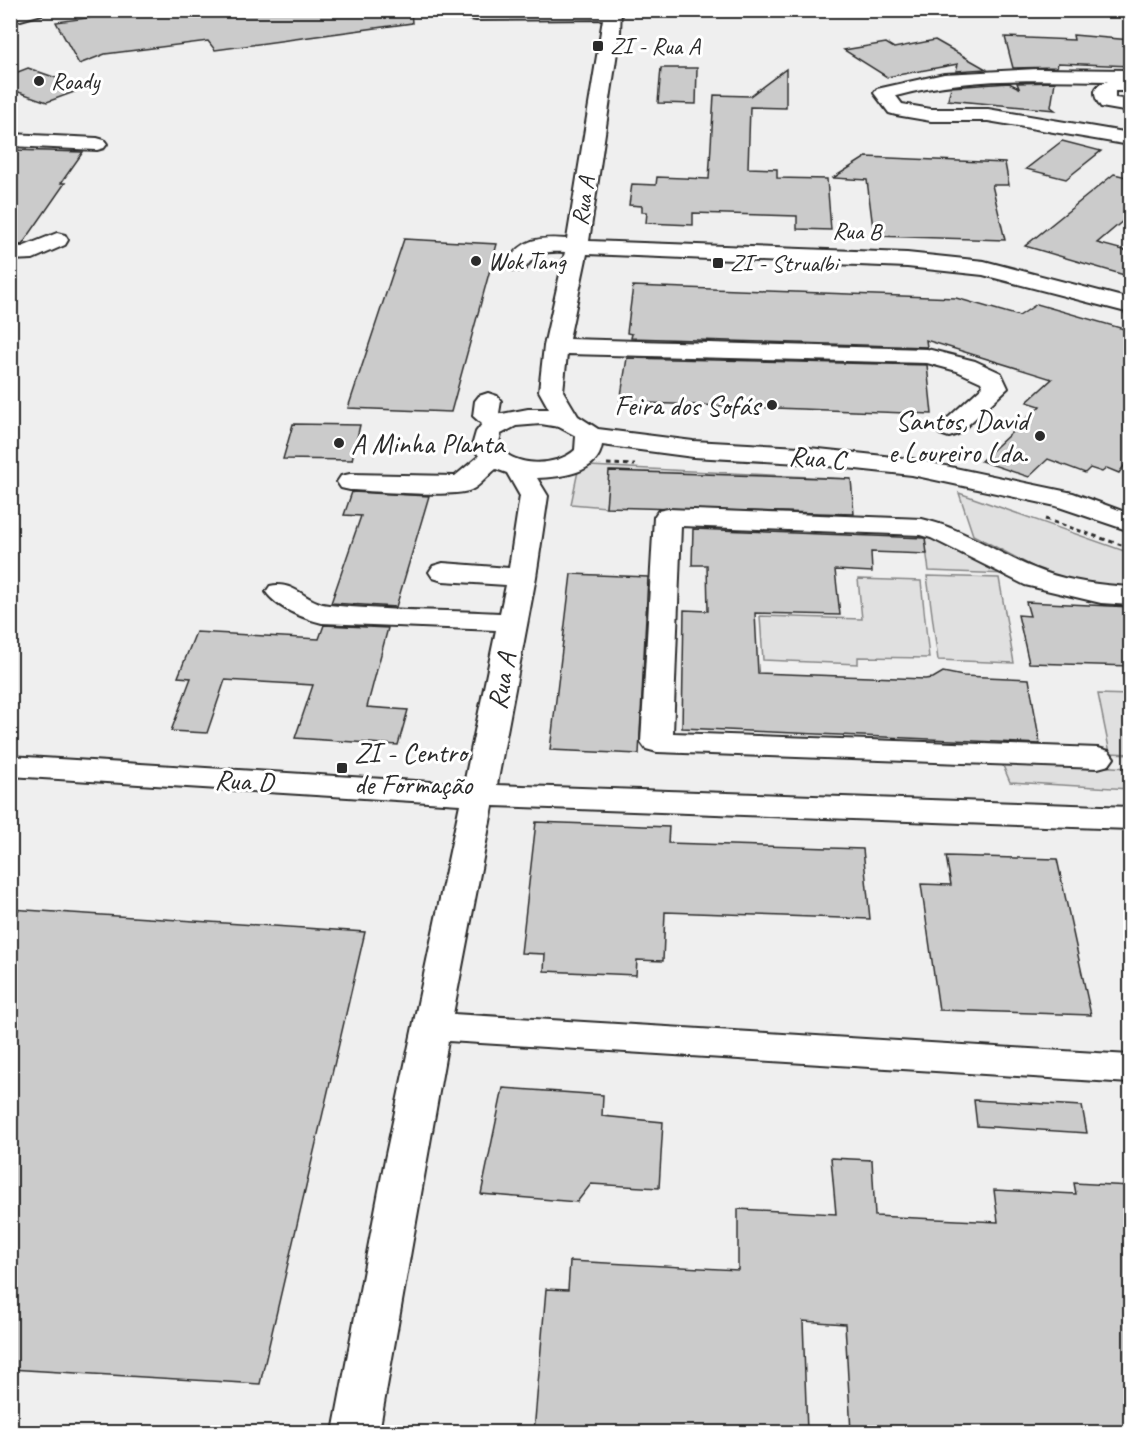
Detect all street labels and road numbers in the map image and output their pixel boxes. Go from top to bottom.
street label: Rua A [564,174,602,227]
street label: Rua B [832,215,884,247]
street label: Rua C [788,438,850,478]
street label: Rua A [479,648,524,712]
street label: Rua D [214,761,276,800]

